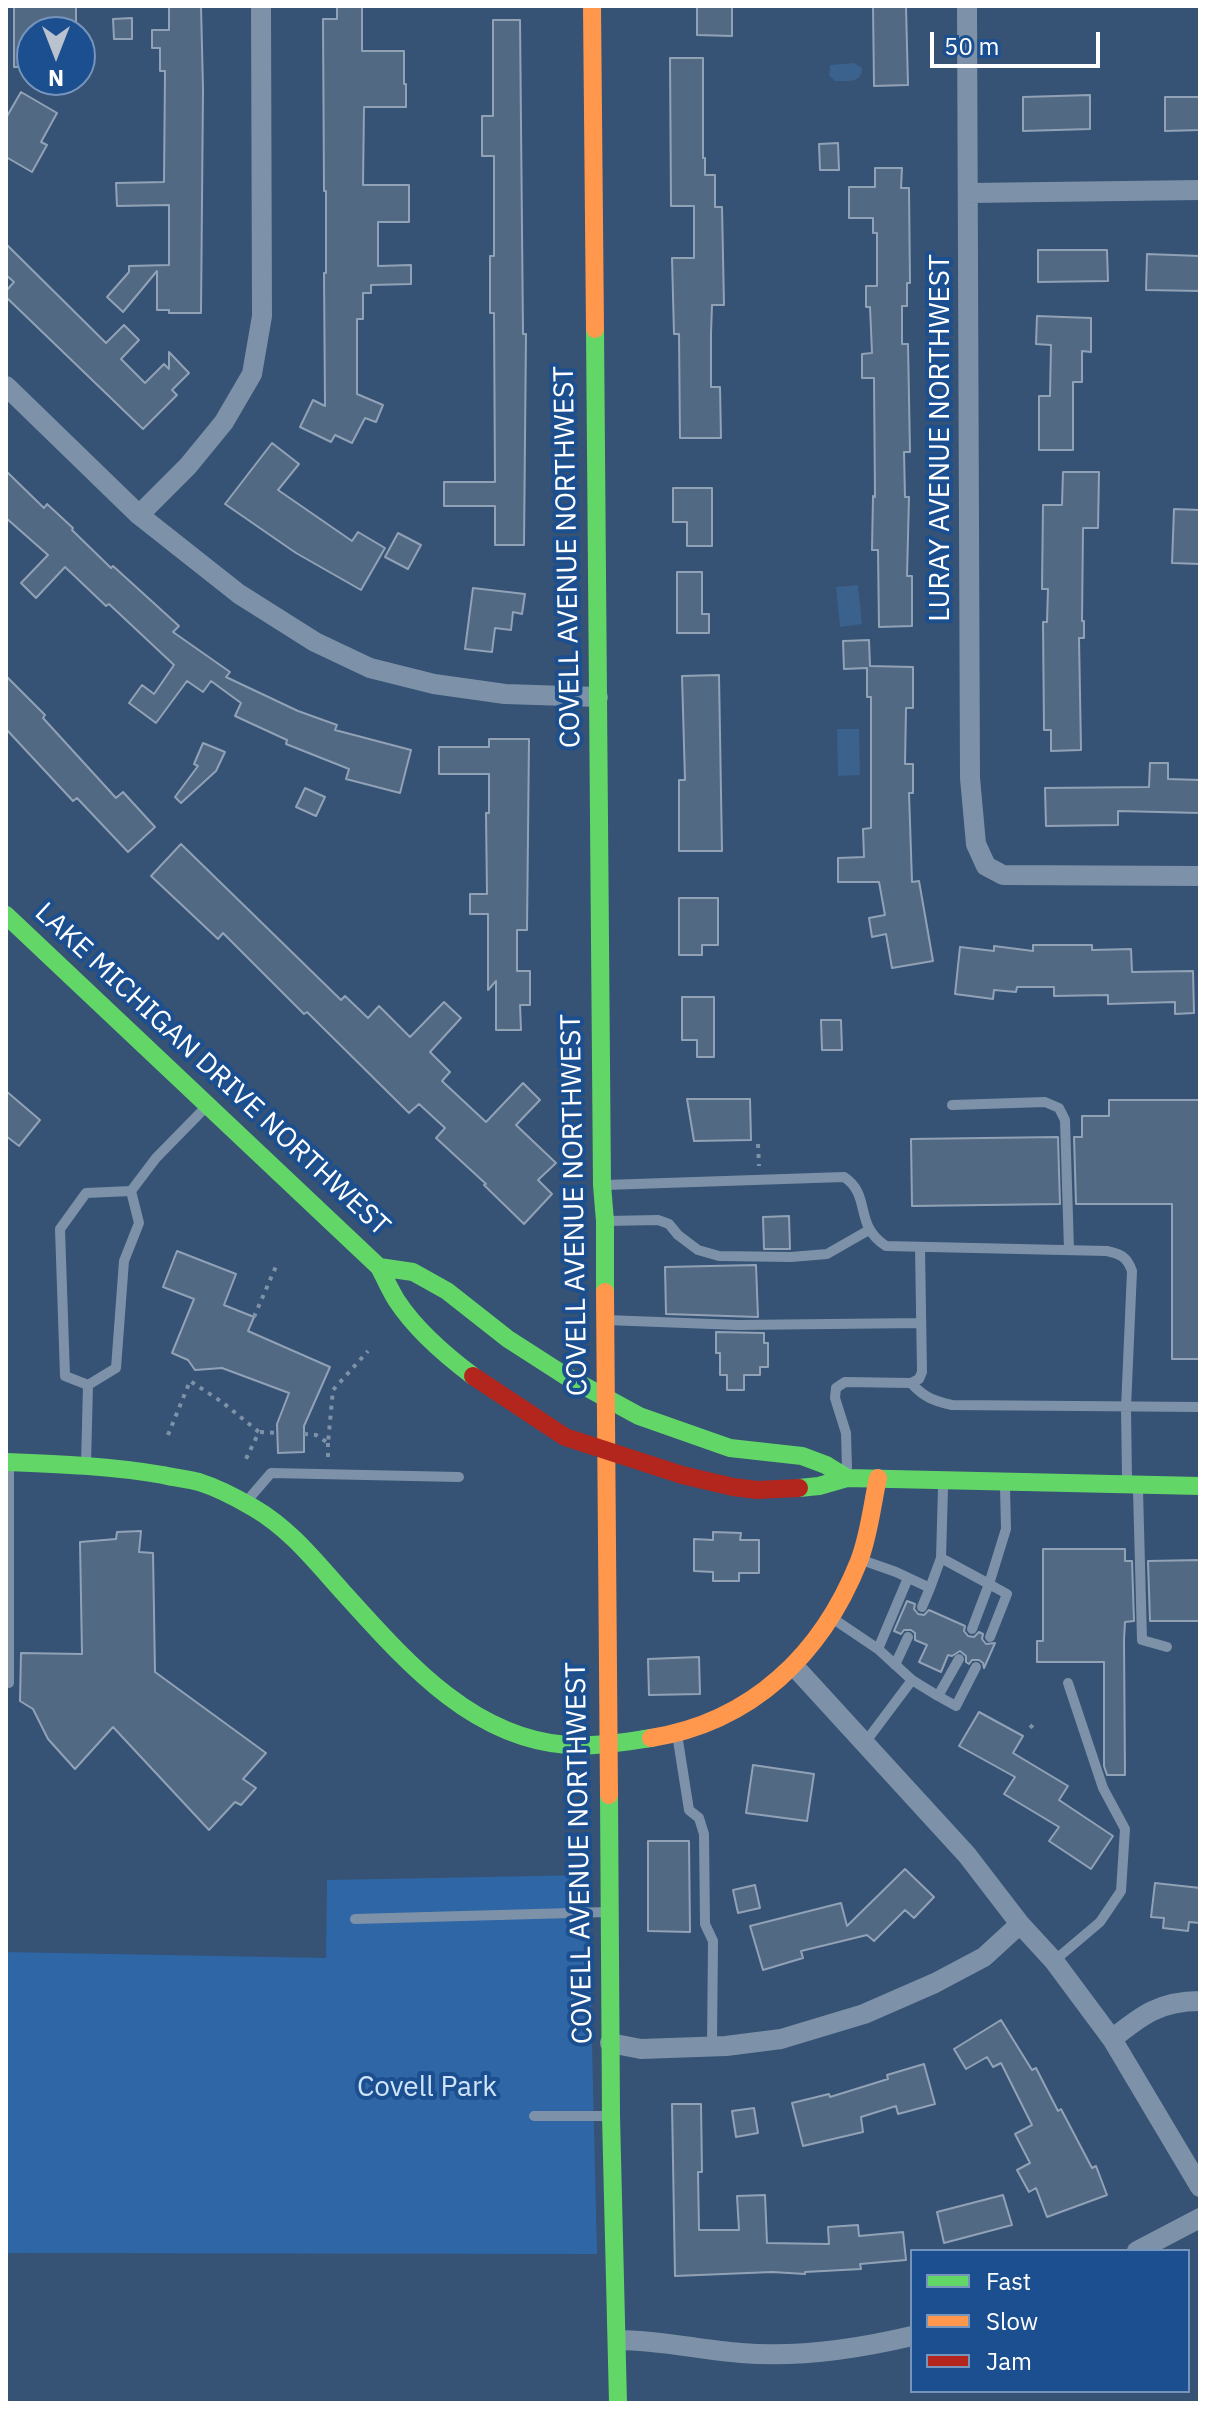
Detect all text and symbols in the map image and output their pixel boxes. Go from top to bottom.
north arrow [16,16,96,96]
scale bar [934,16,1104,66]
text: 50 m [944,30,999,62]
text: N [48,64,64,93]
street label: LURAY AVENUE NORTHWEST [924,254,958,622]
street label: COVELL AVENUE NORTHWEST [548,366,588,748]
street label: LAKE MICHIGAN DRIVE NORTHWEST [28,896,396,1244]
street label: COVELL AVENUE NORTHWEST [555,1014,595,1396]
street label: COVELL AVENUE NORTHWEST [560,1662,600,2044]
park label: Covell Park [357,2071,497,2105]
legend [910,2249,1190,2393]
text: Fast [986,2265,1031,2297]
text: Slow [986,2305,1038,2337]
text: Jam [986,2345,1032,2377]

